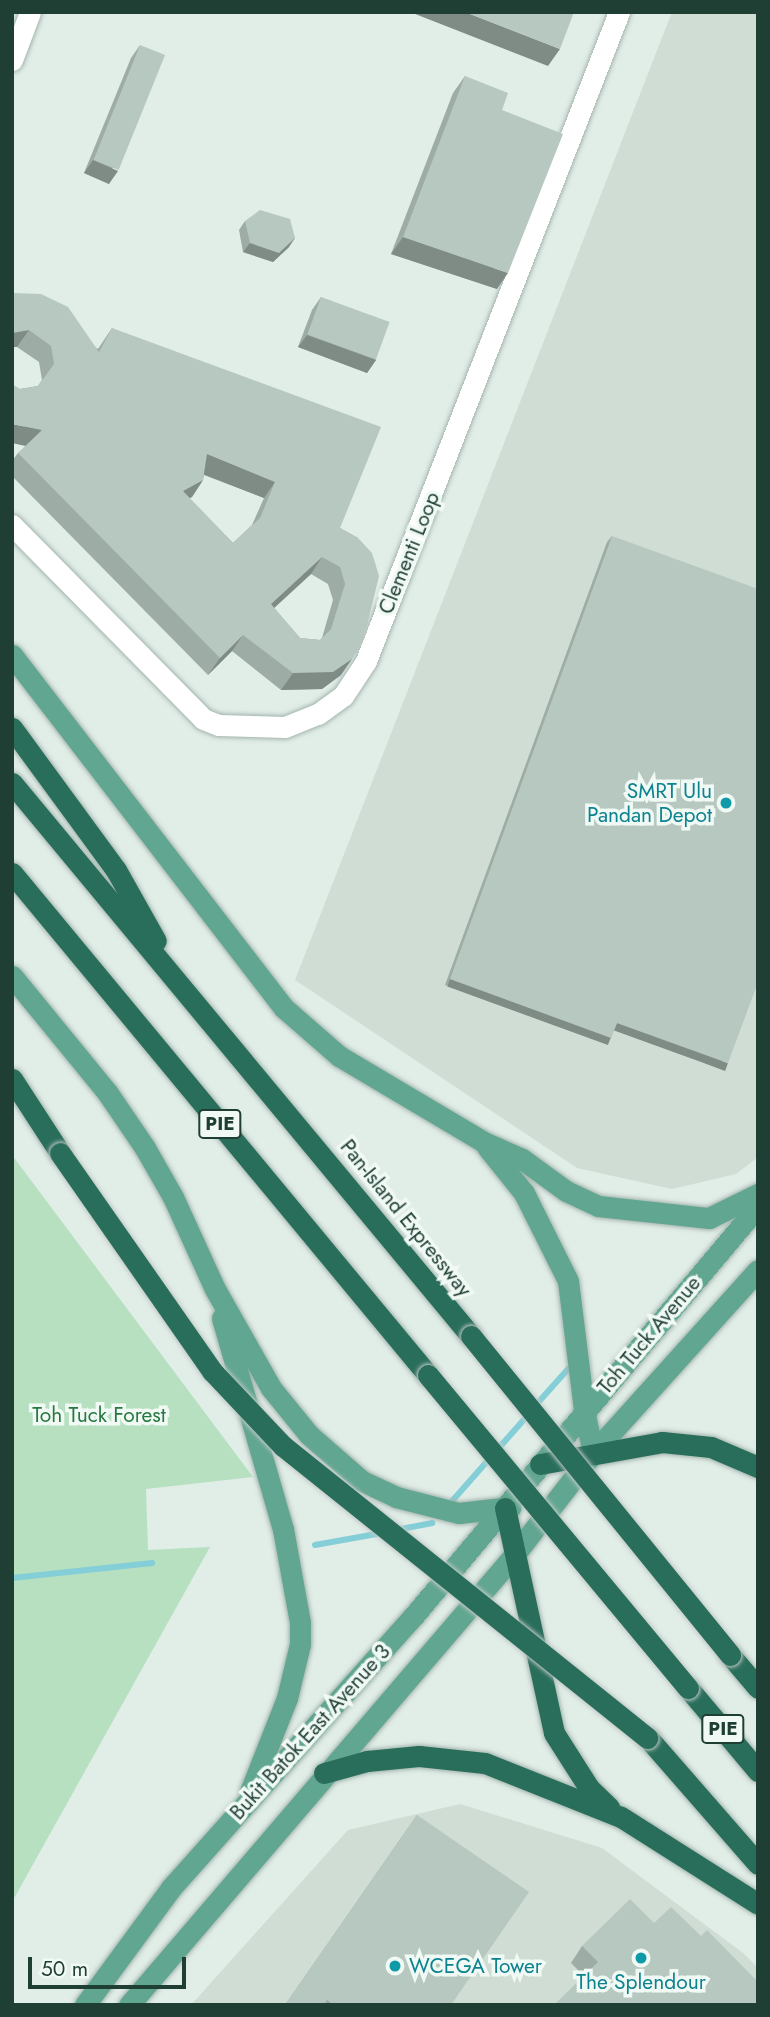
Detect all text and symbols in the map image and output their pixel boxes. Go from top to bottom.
street label: Clementi Loop [373,488,445,618]
place label: SMRT Ulu Pandan Depot [587,778,712,828]
marker: SMRT Ulu Pandan Depot [718,795,734,811]
road number: PIE [197,1108,243,1140]
street label: Pan-Island Expressway [335,1134,477,1302]
street label: Toh Tuck Avenue [592,1271,706,1399]
park label: Toh Tuck Forest [32,1402,166,1428]
street label: Bukit Batok East Avenue 3 [225,1639,395,1825]
road number: PIE [700,1714,746,1744]
scale bar [32,1944,189,1988]
marker: The Splendour [633,1950,649,1966]
place label: WCEGA Tower [409,1953,542,1979]
text: 50 m [41,1954,88,1984]
marker: WCEGA Tower [387,1958,403,1974]
place label: The Splendour [576,1969,706,1995]

